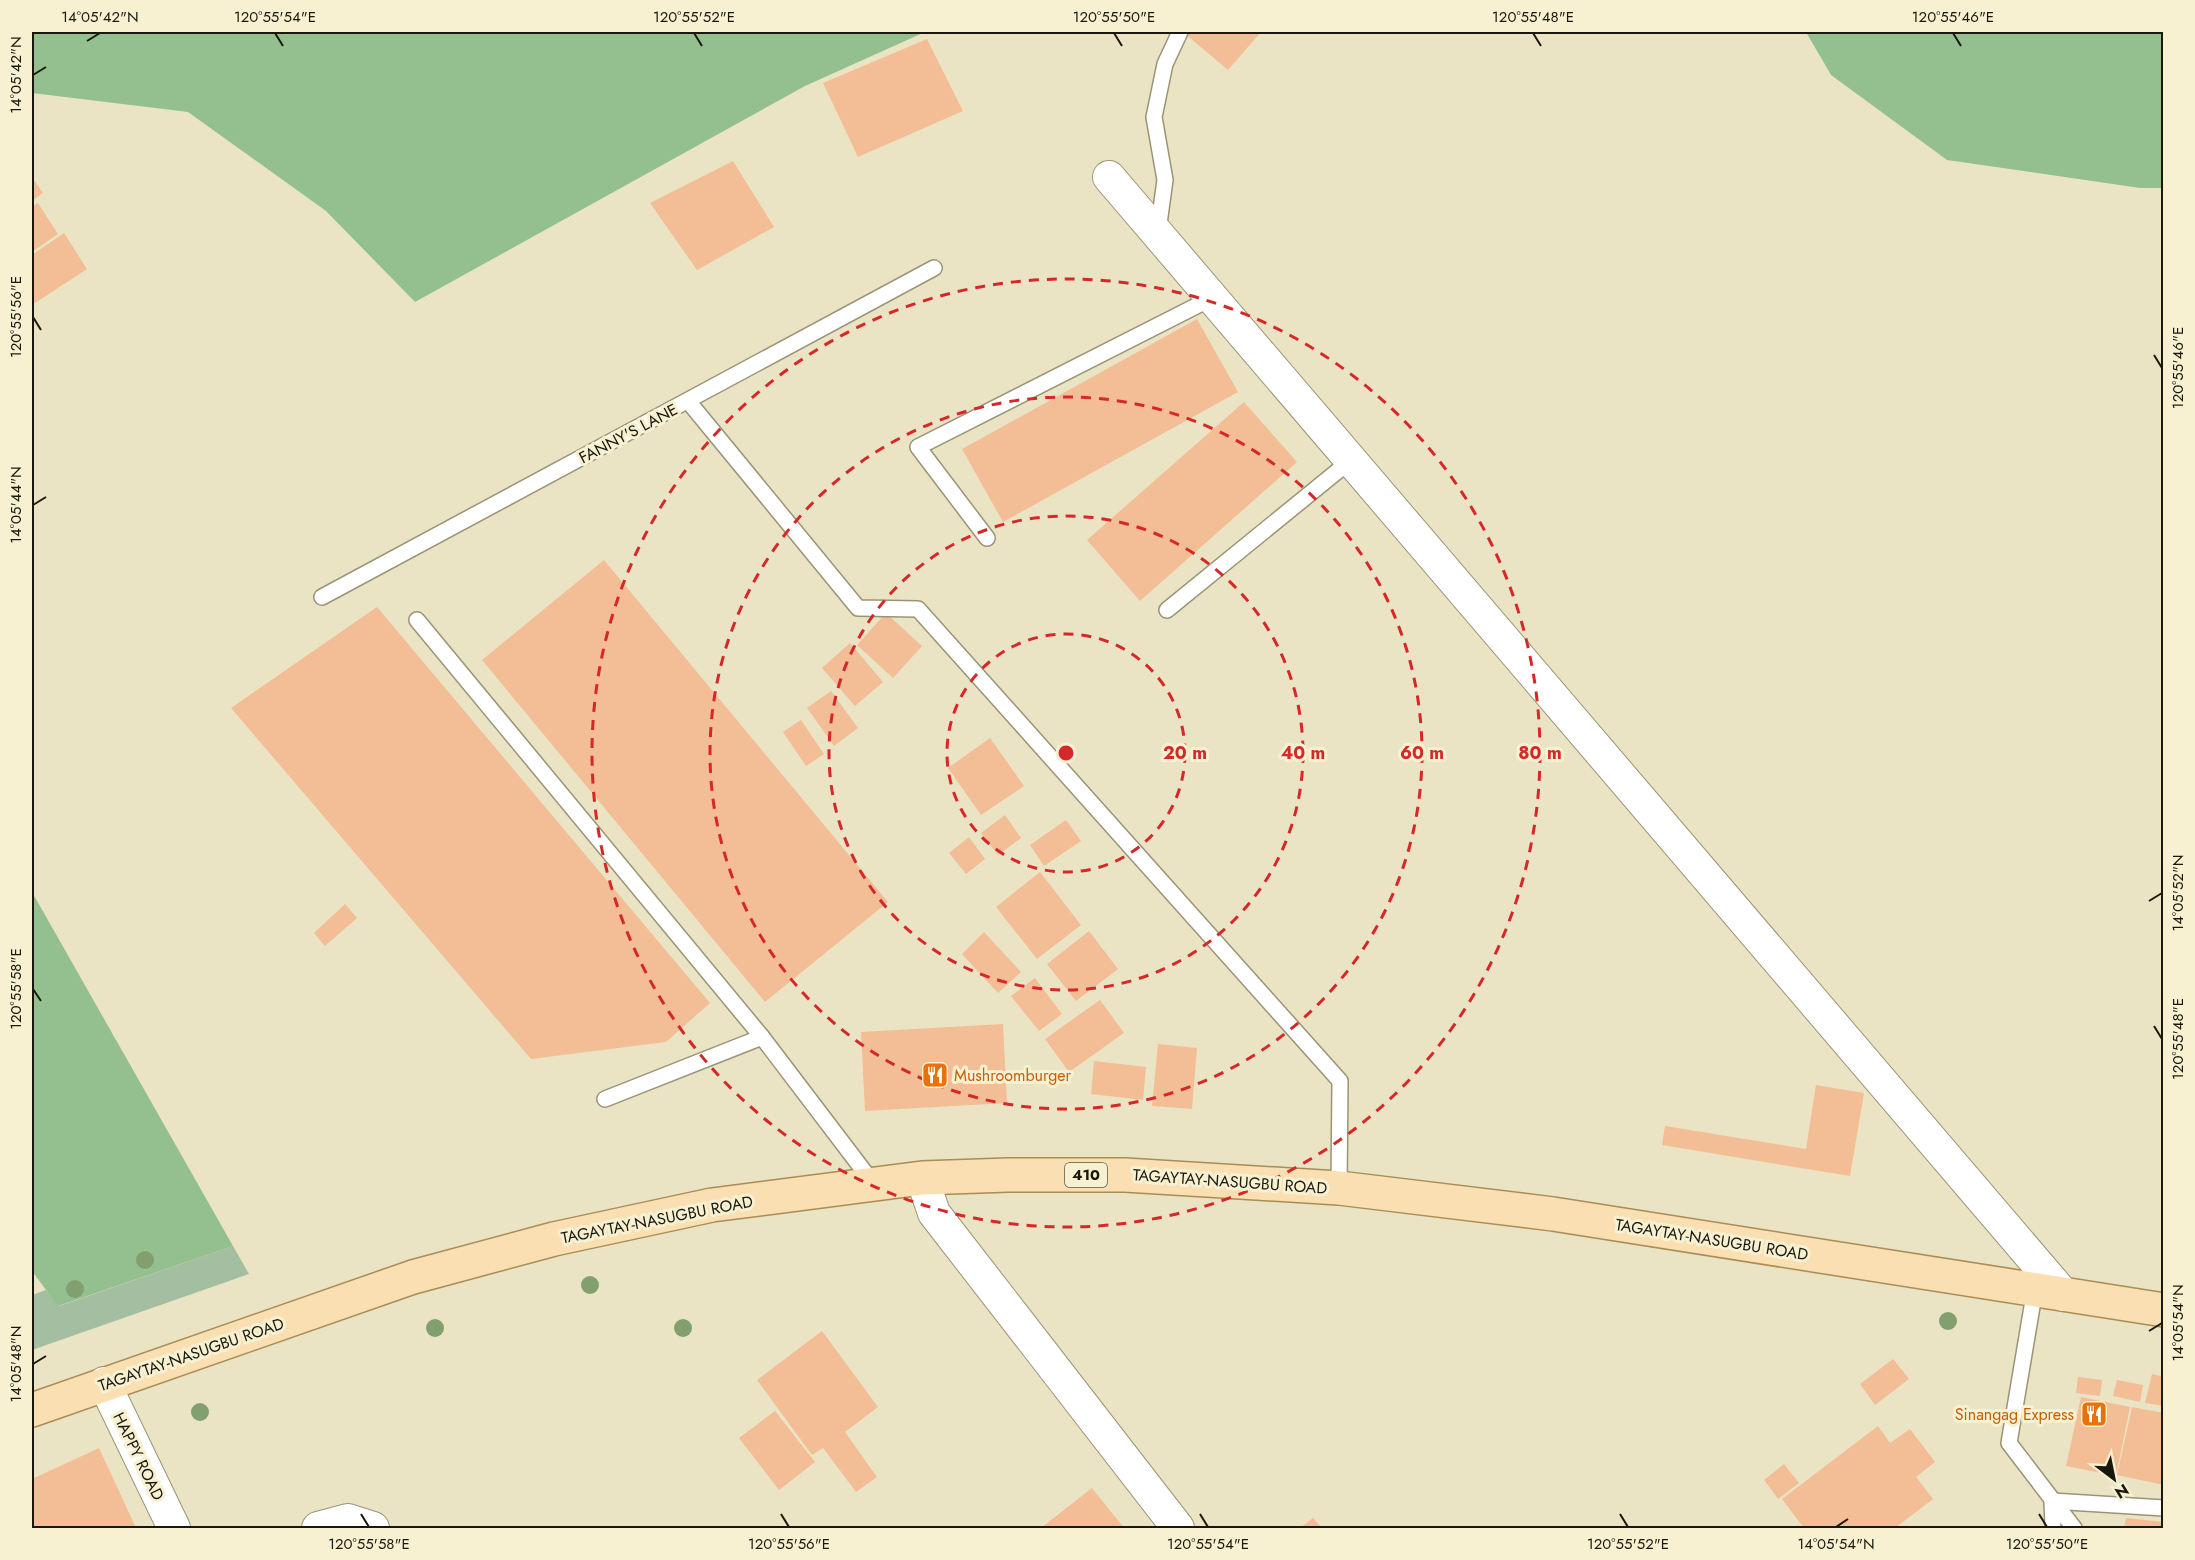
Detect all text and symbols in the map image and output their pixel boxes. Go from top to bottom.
text: 14°05'42"N [61,6,139,28]
text: 120°55'54"E [234,6,316,28]
text: 120°55'52"E [653,6,735,28]
text: 120°55'50"E [1073,6,1155,28]
text: 120°55'48"E [1492,6,1574,28]
text: 120°55'46"E [1912,6,1994,28]
text: 14°05'42"N [5,36,27,114]
text: 120°55'56"E [5,276,27,358]
text: 120°55'46"E [2167,327,2189,409]
street label: FANNY'S LANE [575,398,682,469]
text: 14°05'44"N [5,466,27,544]
text: 20 m [1163,740,1207,766]
text: 40 m [1281,740,1325,766]
text: 60 m [1400,740,1444,766]
text: 80 m [1518,740,1562,766]
centre of rings [1056,743,1076,763]
text: 14°05'52"N [2167,855,2189,932]
text: 120°55'58"E [5,948,27,1030]
text: 120°55'48"E [2167,998,2189,1080]
restaurant icon: Mushroomburger [920,1060,950,1090]
place label: Mushroomburger [954,1064,1072,1087]
road number: 410 [1065,1163,1107,1187]
street label: TAGAYTAY-NASUGBU ROAD [1132,1163,1328,1200]
street label: TAGAYTAY-NASUGBU ROAD [559,1190,755,1249]
street label: TAGAYTAY-NASUGBU ROAD [1614,1213,1810,1266]
text: 14°05'54"N [2167,1284,2189,1362]
street label: TAGAYTAY-NASUGBU ROAD [95,1312,287,1397]
text: 14°05'48"N [5,1326,27,1402]
restaurant icon: Sinangag Express [2079,1399,2109,1429]
place label: Sinangag Express [1955,1403,2074,1426]
street label: HAPPY ROAD [107,1408,170,1504]
north arrow [2084,1449,2144,1509]
text: N [2110,1478,2133,1504]
text: 120°55'58"E [328,1533,410,1555]
text: 120°55'56"E [748,1533,830,1555]
text: 120°55'54"E [1167,1533,1249,1555]
text: 120°55'52"E [1587,1533,1669,1555]
text: 14°05'54"N [1797,1533,1875,1555]
text: 120°55'50"E [2006,1533,2088,1555]

